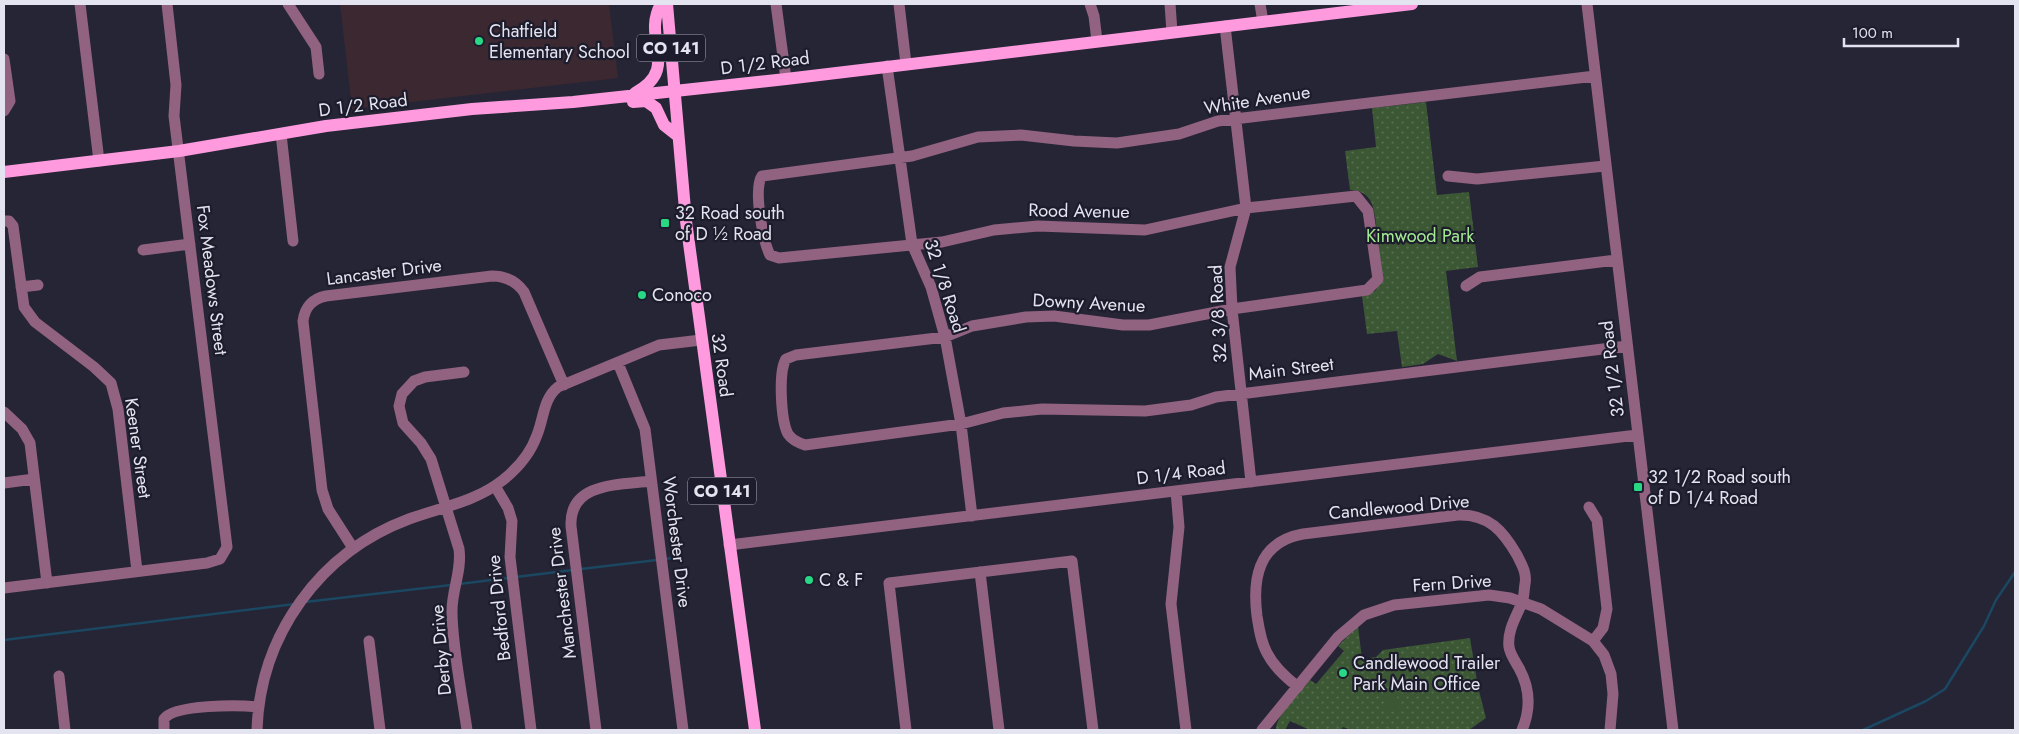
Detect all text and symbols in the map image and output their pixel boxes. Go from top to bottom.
scale bar [1844,15,1958,47]
place label: Chatfield Elementary School [489,18,630,65]
text: 100 m [1852,22,1893,44]
road number: CO 141 [637,34,705,62]
marker: Chatfield Elementary School [473,35,485,47]
street label: D 1/2 Road [719,45,811,81]
street label: White Avenue [1202,79,1312,121]
street label: D 1/2 Road [317,87,409,123]
street label: Rood Avenue [1028,197,1130,225]
place label: 32 Road south of D ½ Road [675,200,785,247]
street label: Fox Meadows Street [190,203,234,357]
marker: 32 Road south of D ½ Road [659,217,671,229]
park label: Kimwood Park [1366,223,1474,249]
street label: 32 1/8 Road [918,236,972,336]
street label: Lancaster Drive [325,252,443,292]
street label: 32 3/8 Road [1202,264,1234,364]
place label: Conoco [652,282,712,308]
street label: Downy Avenue [1032,287,1146,319]
marker: Conoco [636,289,648,301]
street label: 32 1/2 Road [1593,319,1631,419]
street label: 32 Road [705,331,739,399]
street label: Main Street [1247,351,1336,387]
street label: Keener Street [118,396,158,501]
street label: D 1/4 Road [1135,455,1227,491]
place label: 32 1/2 Road south of D 1/4 Road [1648,464,1791,511]
street label: Worchester Drive [656,475,698,609]
road number: CO 141 [688,478,756,504]
marker: 32 1/2 Road south of D 1/4 Road [1632,481,1644,493]
street label: Candlewood Drive [1328,488,1470,526]
street label: Manchester Drive [541,526,583,660]
street label: Bedford Drive [481,554,517,662]
place label: C & F [819,567,863,593]
street label: Fern Drive [1412,567,1492,599]
marker: C & F [803,574,815,586]
street label: Derby Drive [424,604,458,696]
place label: Candlewood Trailer Park Main Office [1353,650,1501,697]
marker: Candlewood Trailer Park Main Office [1337,667,1349,679]

